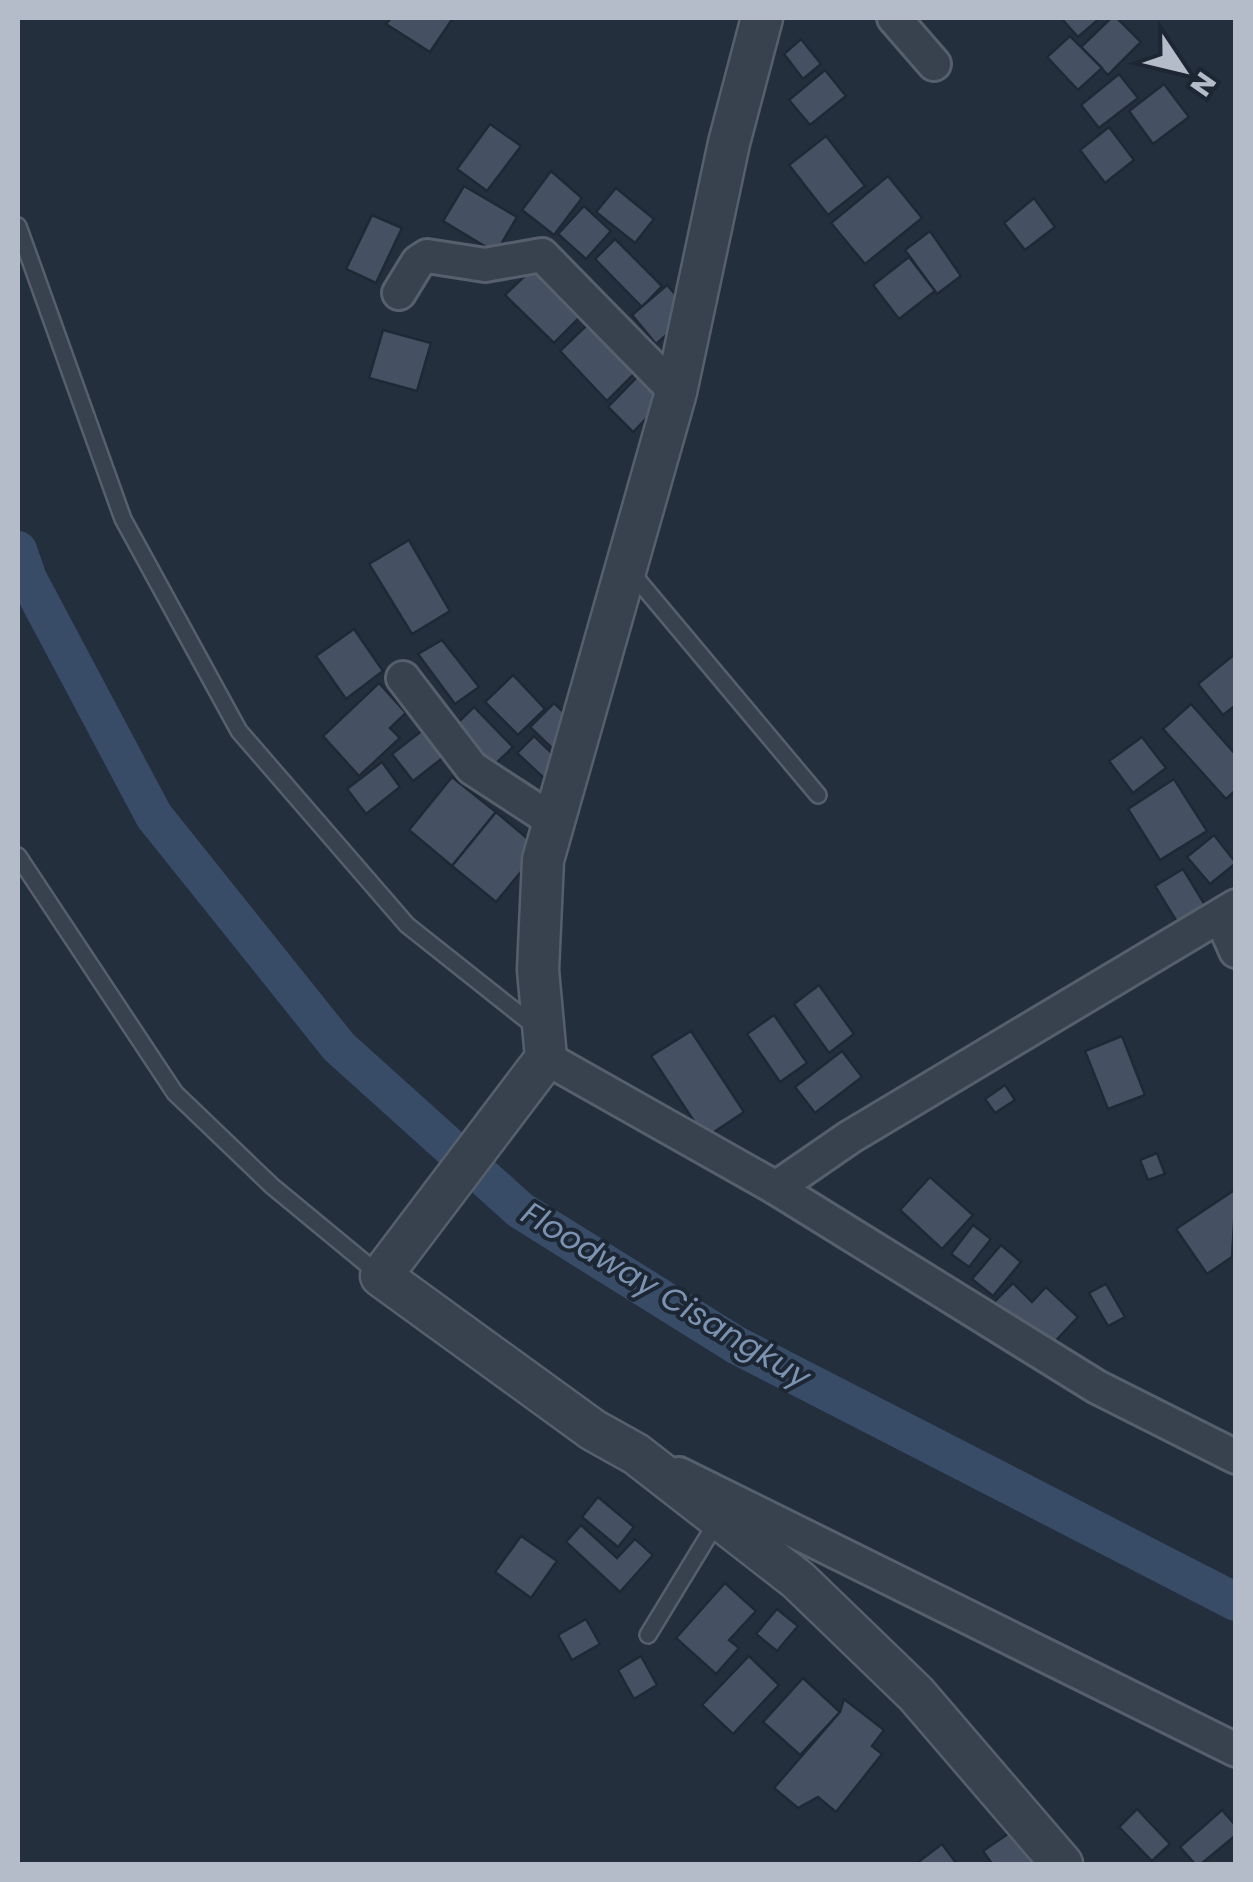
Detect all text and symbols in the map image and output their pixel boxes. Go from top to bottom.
north arrow [1133,20,1233,120]
text: N [1181,64,1225,104]
water label: Floodway Cisangkuy [513,1190,821,1400]

